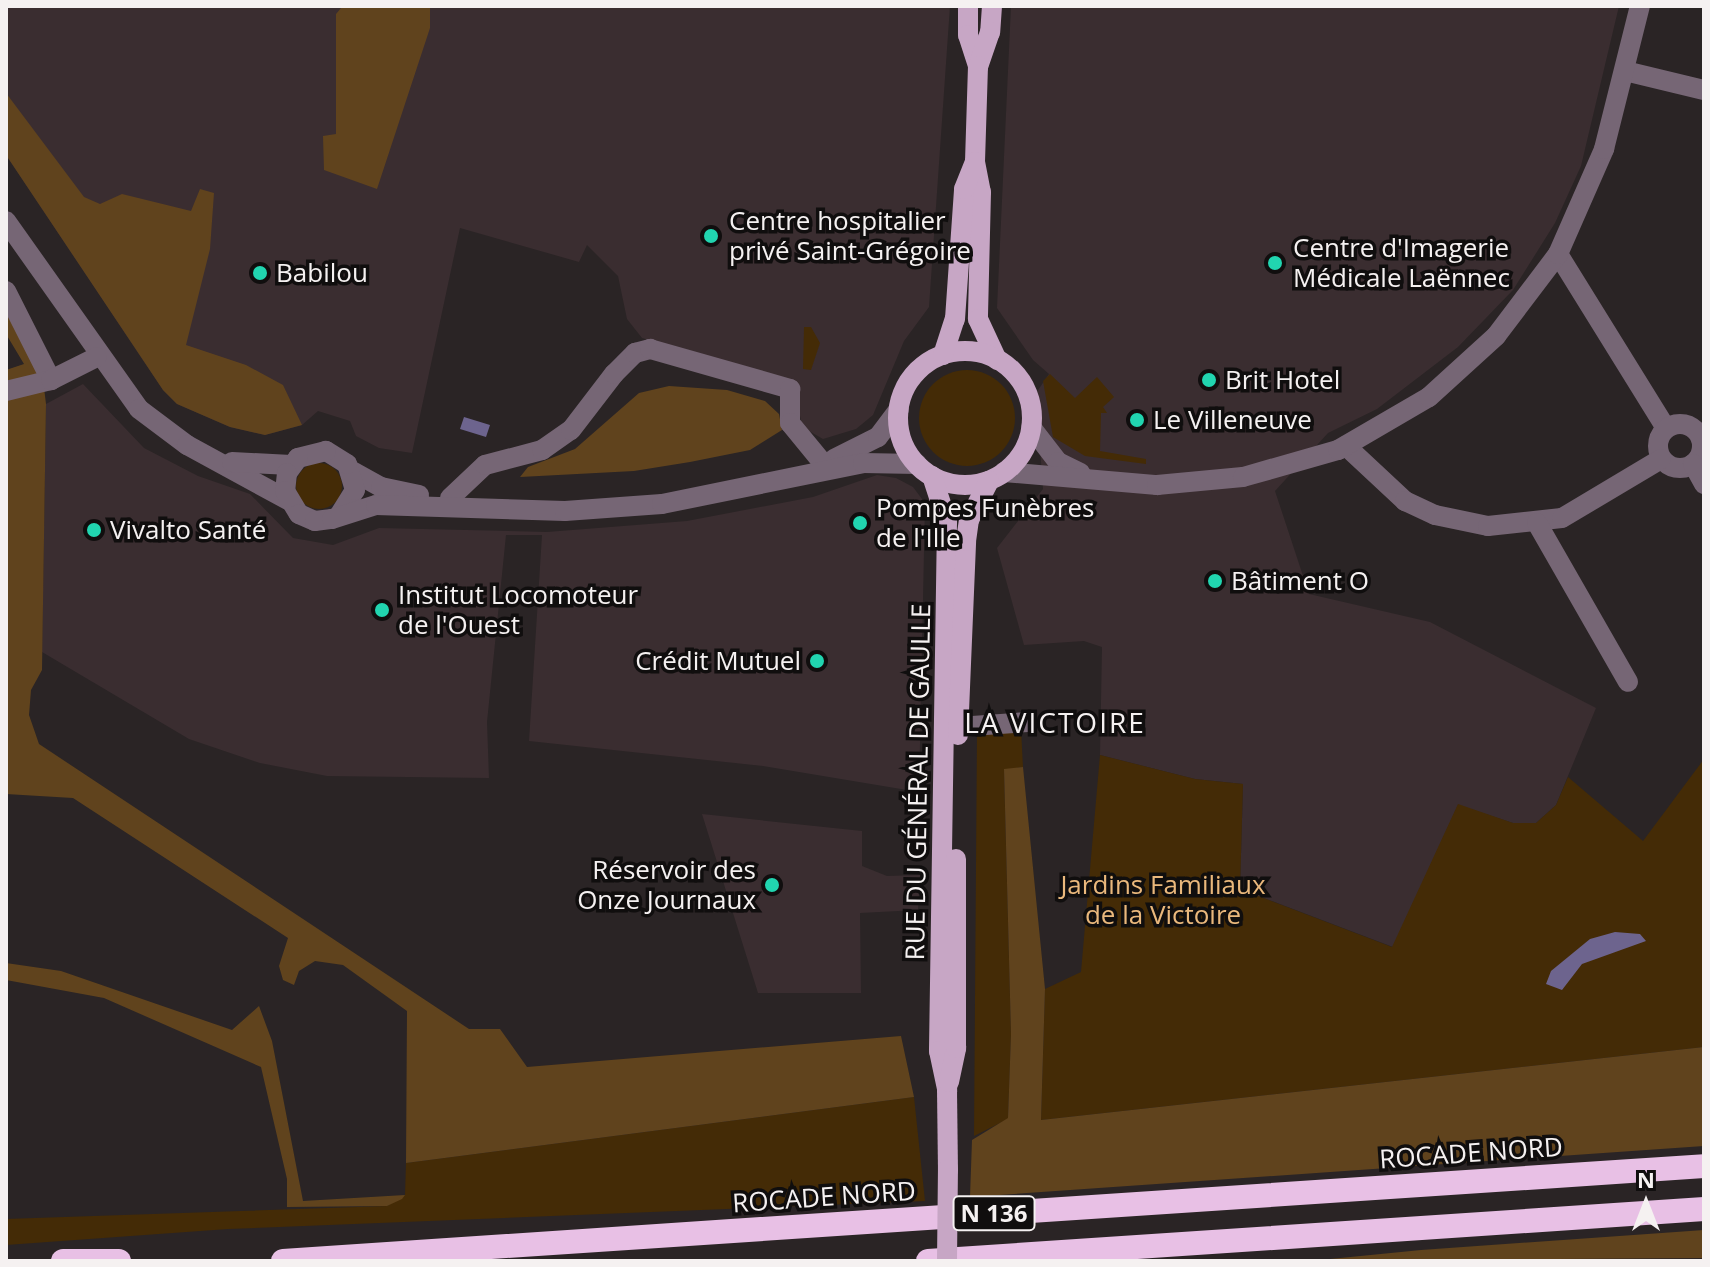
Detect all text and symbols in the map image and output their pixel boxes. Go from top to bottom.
place label: Centre hospitalier privé Saint-Grégoire [729,205,971,266]
marker: Centre hospitalier privé Saint-Grégoire [700,225,722,247]
place label: Centre d'Imagerie Médicale Laënnec [1293,232,1510,294]
marker: Centre d'Imagerie Médicale Laënnec [1264,252,1286,274]
place label: Babilou [276,257,368,289]
marker: Babilou [251,264,269,282]
place label: Brit Hotel [1225,364,1340,396]
marker: Brit Hotel [1200,371,1218,389]
place label: Le Villeneuve [1153,404,1312,436]
marker: Le Villeneuve [1128,411,1146,429]
place label: Pompes Funèbres de l'Ille [876,492,1094,554]
place label: Vivalto Santé [110,514,266,546]
marker: Pompes Funèbres de l'Ille [851,514,869,532]
marker: Vivalto Santé [85,521,103,539]
place label: Bâtiment O [1231,565,1369,597]
marker: Bâtiment O [1206,572,1224,590]
place label: Institut Locomoteur de l'Ouest [398,579,638,640]
marker: Institut Locomoteur de l'Ouest [373,601,391,619]
street label: RUE DU GÉNÉRAL DE GAULLE [899,603,937,961]
place label: Crédit Mutuel [635,645,801,677]
marker: Crédit Mutuel [808,652,826,670]
district label: LA VICTOIRE [964,705,1146,739]
place label: Réservoir des Onze Journaux [577,854,756,916]
park label: Jardins Familiaux de la Victoire [1060,869,1266,930]
marker: Réservoir des Onze Journaux [763,876,781,894]
street label: ROCADE NORD [1378,1131,1564,1175]
north arrow [1606,1163,1686,1243]
text: N [1637,1164,1655,1194]
street label: ROCADE NORD [731,1175,917,1219]
road number: N 136 [952,1193,1036,1233]

